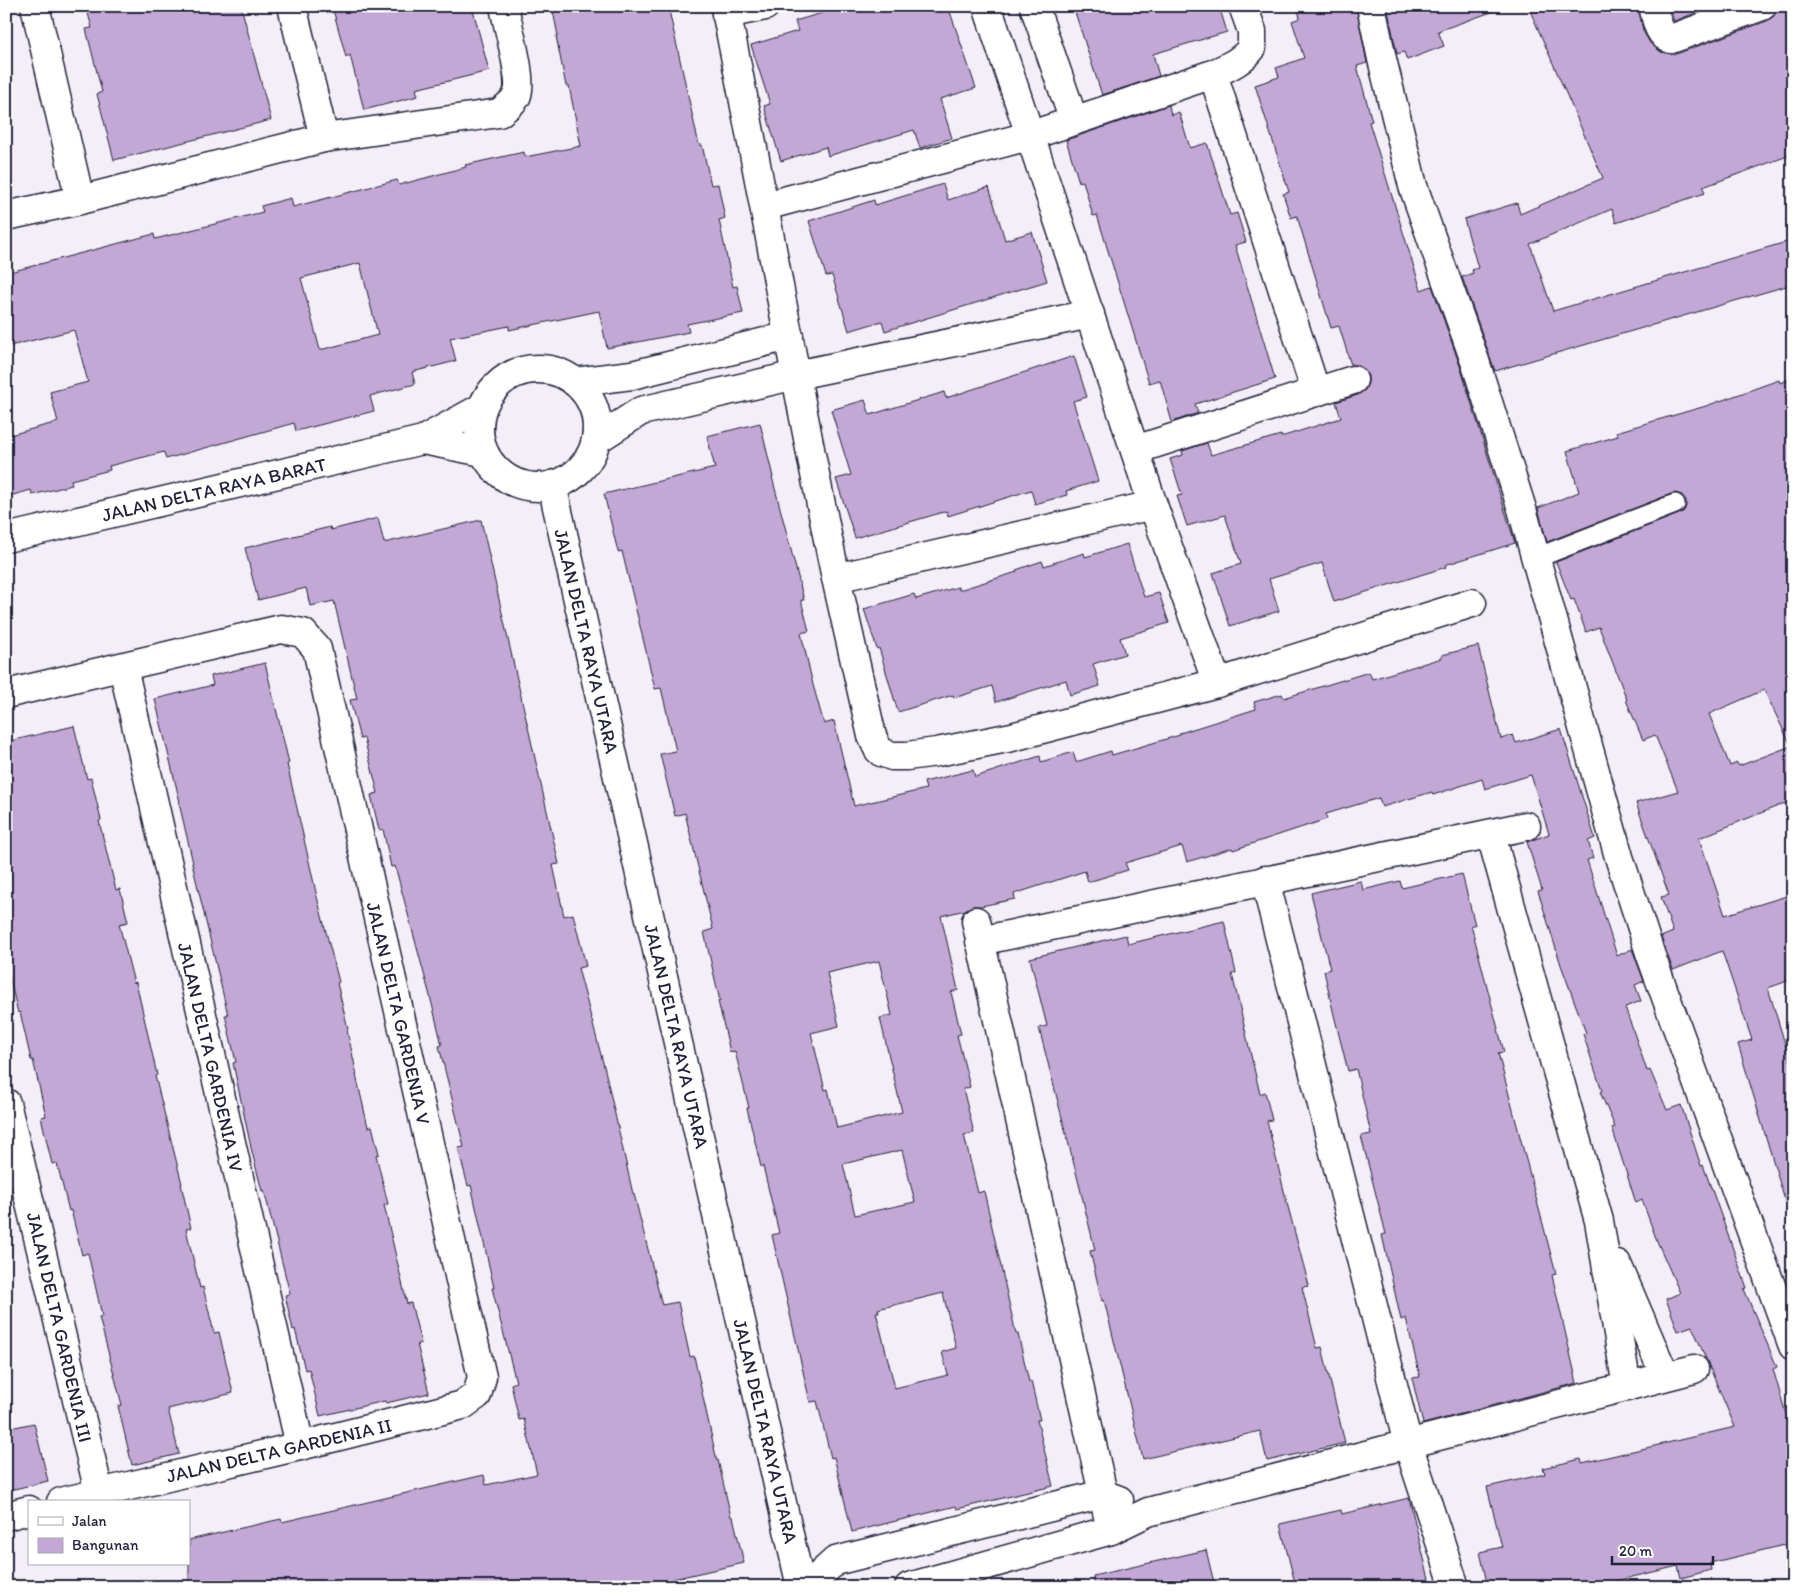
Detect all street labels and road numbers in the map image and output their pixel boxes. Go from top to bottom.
street label: JALAN DELTA RAYA BARAT [100,452,329,527]
street label: JALAN DELTA RAYA UTARA [549,527,624,756]
street label: JALAN DELTA GARDENIA V [362,900,435,1127]
street label: JALAN DELTA RAYA UTARA [639,922,714,1151]
street label: JALAN DELTA GARDENIA IV [173,940,248,1174]
street label: JALAN DELTA GARDENIA III [22,1210,97,1444]
street label: JALAN DELTA RAYA UTARA [728,1317,803,1546]
street label: JALAN DELTA GARDENIA II [164,1413,394,1488]

